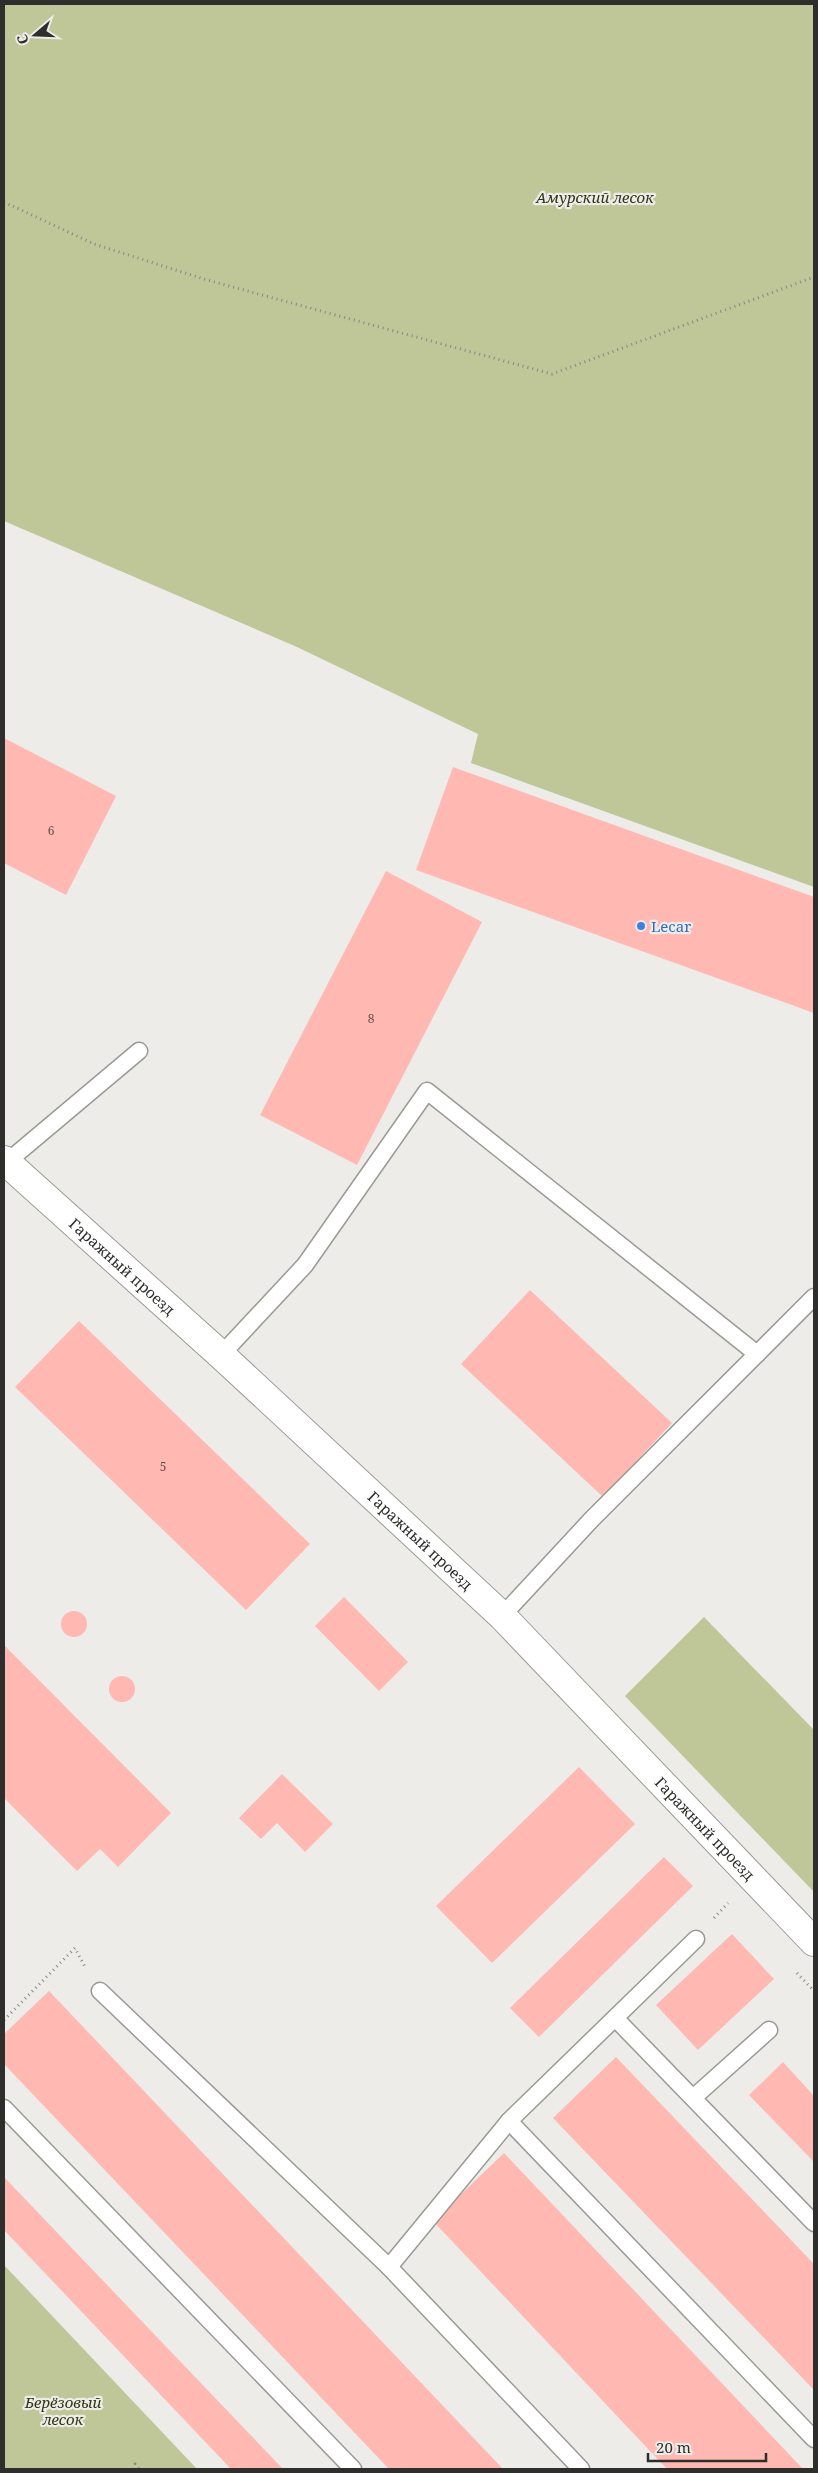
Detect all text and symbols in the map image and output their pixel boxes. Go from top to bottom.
north arrow [10,10,60,60]
text: С [12,32,33,47]
park label: Амурский лесок [535,187,654,207]
house number: 6 [48,822,55,839]
place label: Lecar [651,916,691,936]
marker: Lecar [635,920,647,932]
house number: 8 [368,1010,375,1027]
street label: Гаражный проезд [65,1213,180,1319]
house number: 5 [160,1458,166,1475]
street label: Гаражный проезд [364,1487,477,1594]
street label: Гаражный проезд [651,1772,759,1884]
park label: Берёзовый лесок [24,2392,101,2429]
scale bar [648,2430,766,2462]
text: 20 m [656,2437,691,2457]

